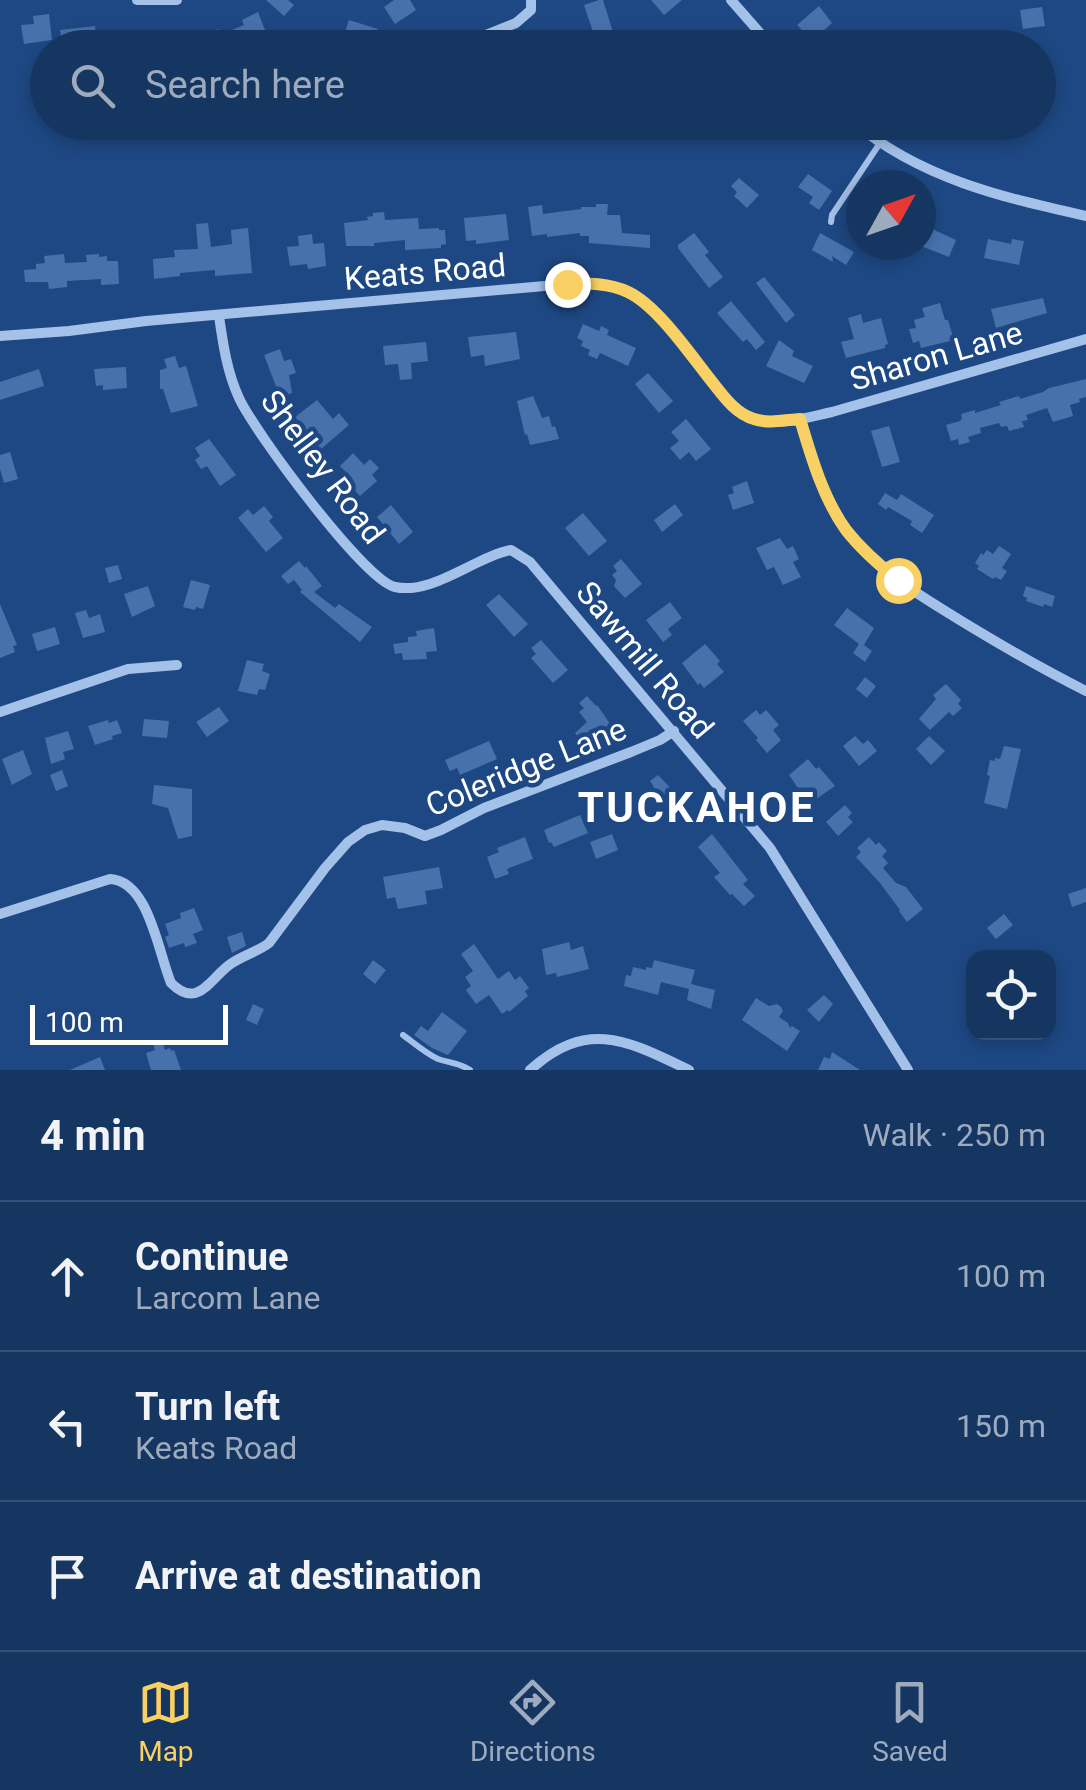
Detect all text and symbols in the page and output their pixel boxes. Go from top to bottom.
search box [30,30,1056,140]
icon: search [65,58,120,113]
text: Search here [145,63,345,107]
north arrow [846,170,936,260]
street label: Keats Road [342,246,508,298]
route end [545,262,591,308]
street label: Sharon Lane [845,313,1027,399]
street label: Shelley Road [253,383,393,551]
route start [876,558,922,604]
street label: Sawmill Road [568,574,722,746]
street label: Coleridge Lane [420,710,632,824]
district label: TUCKAHOE [578,783,816,832]
map controls [966,950,1056,1040]
button: locate [966,950,1056,1040]
scale bar [30,1000,228,1044]
text: 100 m [45,1006,124,1039]
text: 4 min [40,1111,146,1160]
text: Walk · 250 m [863,1116,1046,1154]
text: Continue [135,1235,289,1279]
icon: ahead [40,1249,95,1304]
text: 100 m [956,1257,1046,1295]
text: Larcom Lane [135,1279,320,1317]
text: Turn left [135,1385,280,1429]
icon: left [40,1399,95,1454]
text: 150 m [956,1407,1046,1445]
text: Keats Road [135,1429,297,1467]
icon: arrive [40,1549,95,1604]
text: Arrive at destination [135,1554,482,1598]
tab: Map [138,1675,194,1768]
tab: Directions [470,1675,596,1768]
tab: Saved [872,1675,948,1768]

